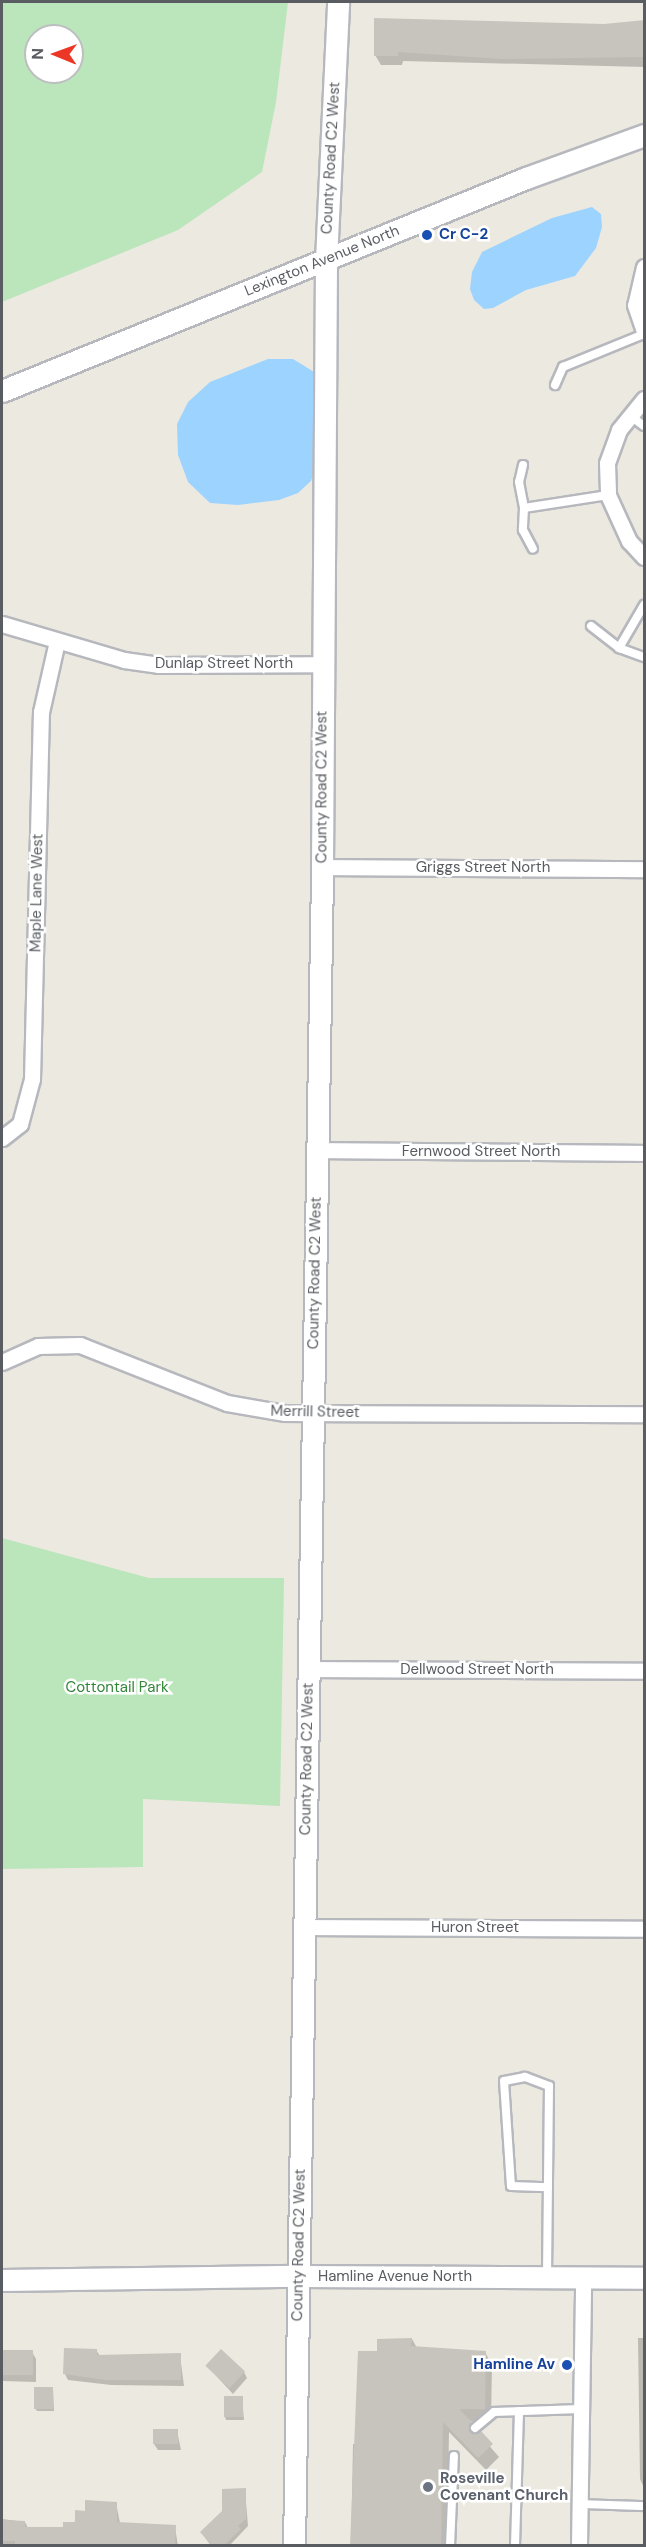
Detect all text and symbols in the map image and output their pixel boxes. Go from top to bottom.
north arrow [24,24,84,84]
text: N [27,48,48,60]
street label: County Road C2 West [318,81,344,235]
street label: Lexington Avenue North [242,222,402,300]
place label: Cr C-2 [439,226,488,244]
marker: Cr C-2 [420,228,434,242]
street label: Dunlap Street North [155,655,293,673]
street label: County Road C2 West [313,711,331,863]
street label: Maple Lane West [27,834,47,952]
street label: Griggs Street North [416,859,550,877]
street label: Fernwood Street North [402,1143,560,1161]
street label: County Road C2 West [305,1196,325,1350]
street label: Merrill Street [270,1402,360,1422]
street label: Dellwood Street North [400,1661,554,1679]
park label: Cottontail Park [65,1679,169,1697]
street label: County Road C2 West [297,1682,317,1836]
street label: Huron Street [431,1919,519,1937]
street label: County Road C2 West [289,2168,309,2322]
street label: Hamline Avenue North [318,2268,472,2286]
place label: Hamline Av [473,2356,555,2374]
marker: Hamline Av [560,2358,574,2372]
place label: Roseville Covenant Church [440,2469,568,2504]
marker: Roseville Covenant Church [421,2480,435,2494]

